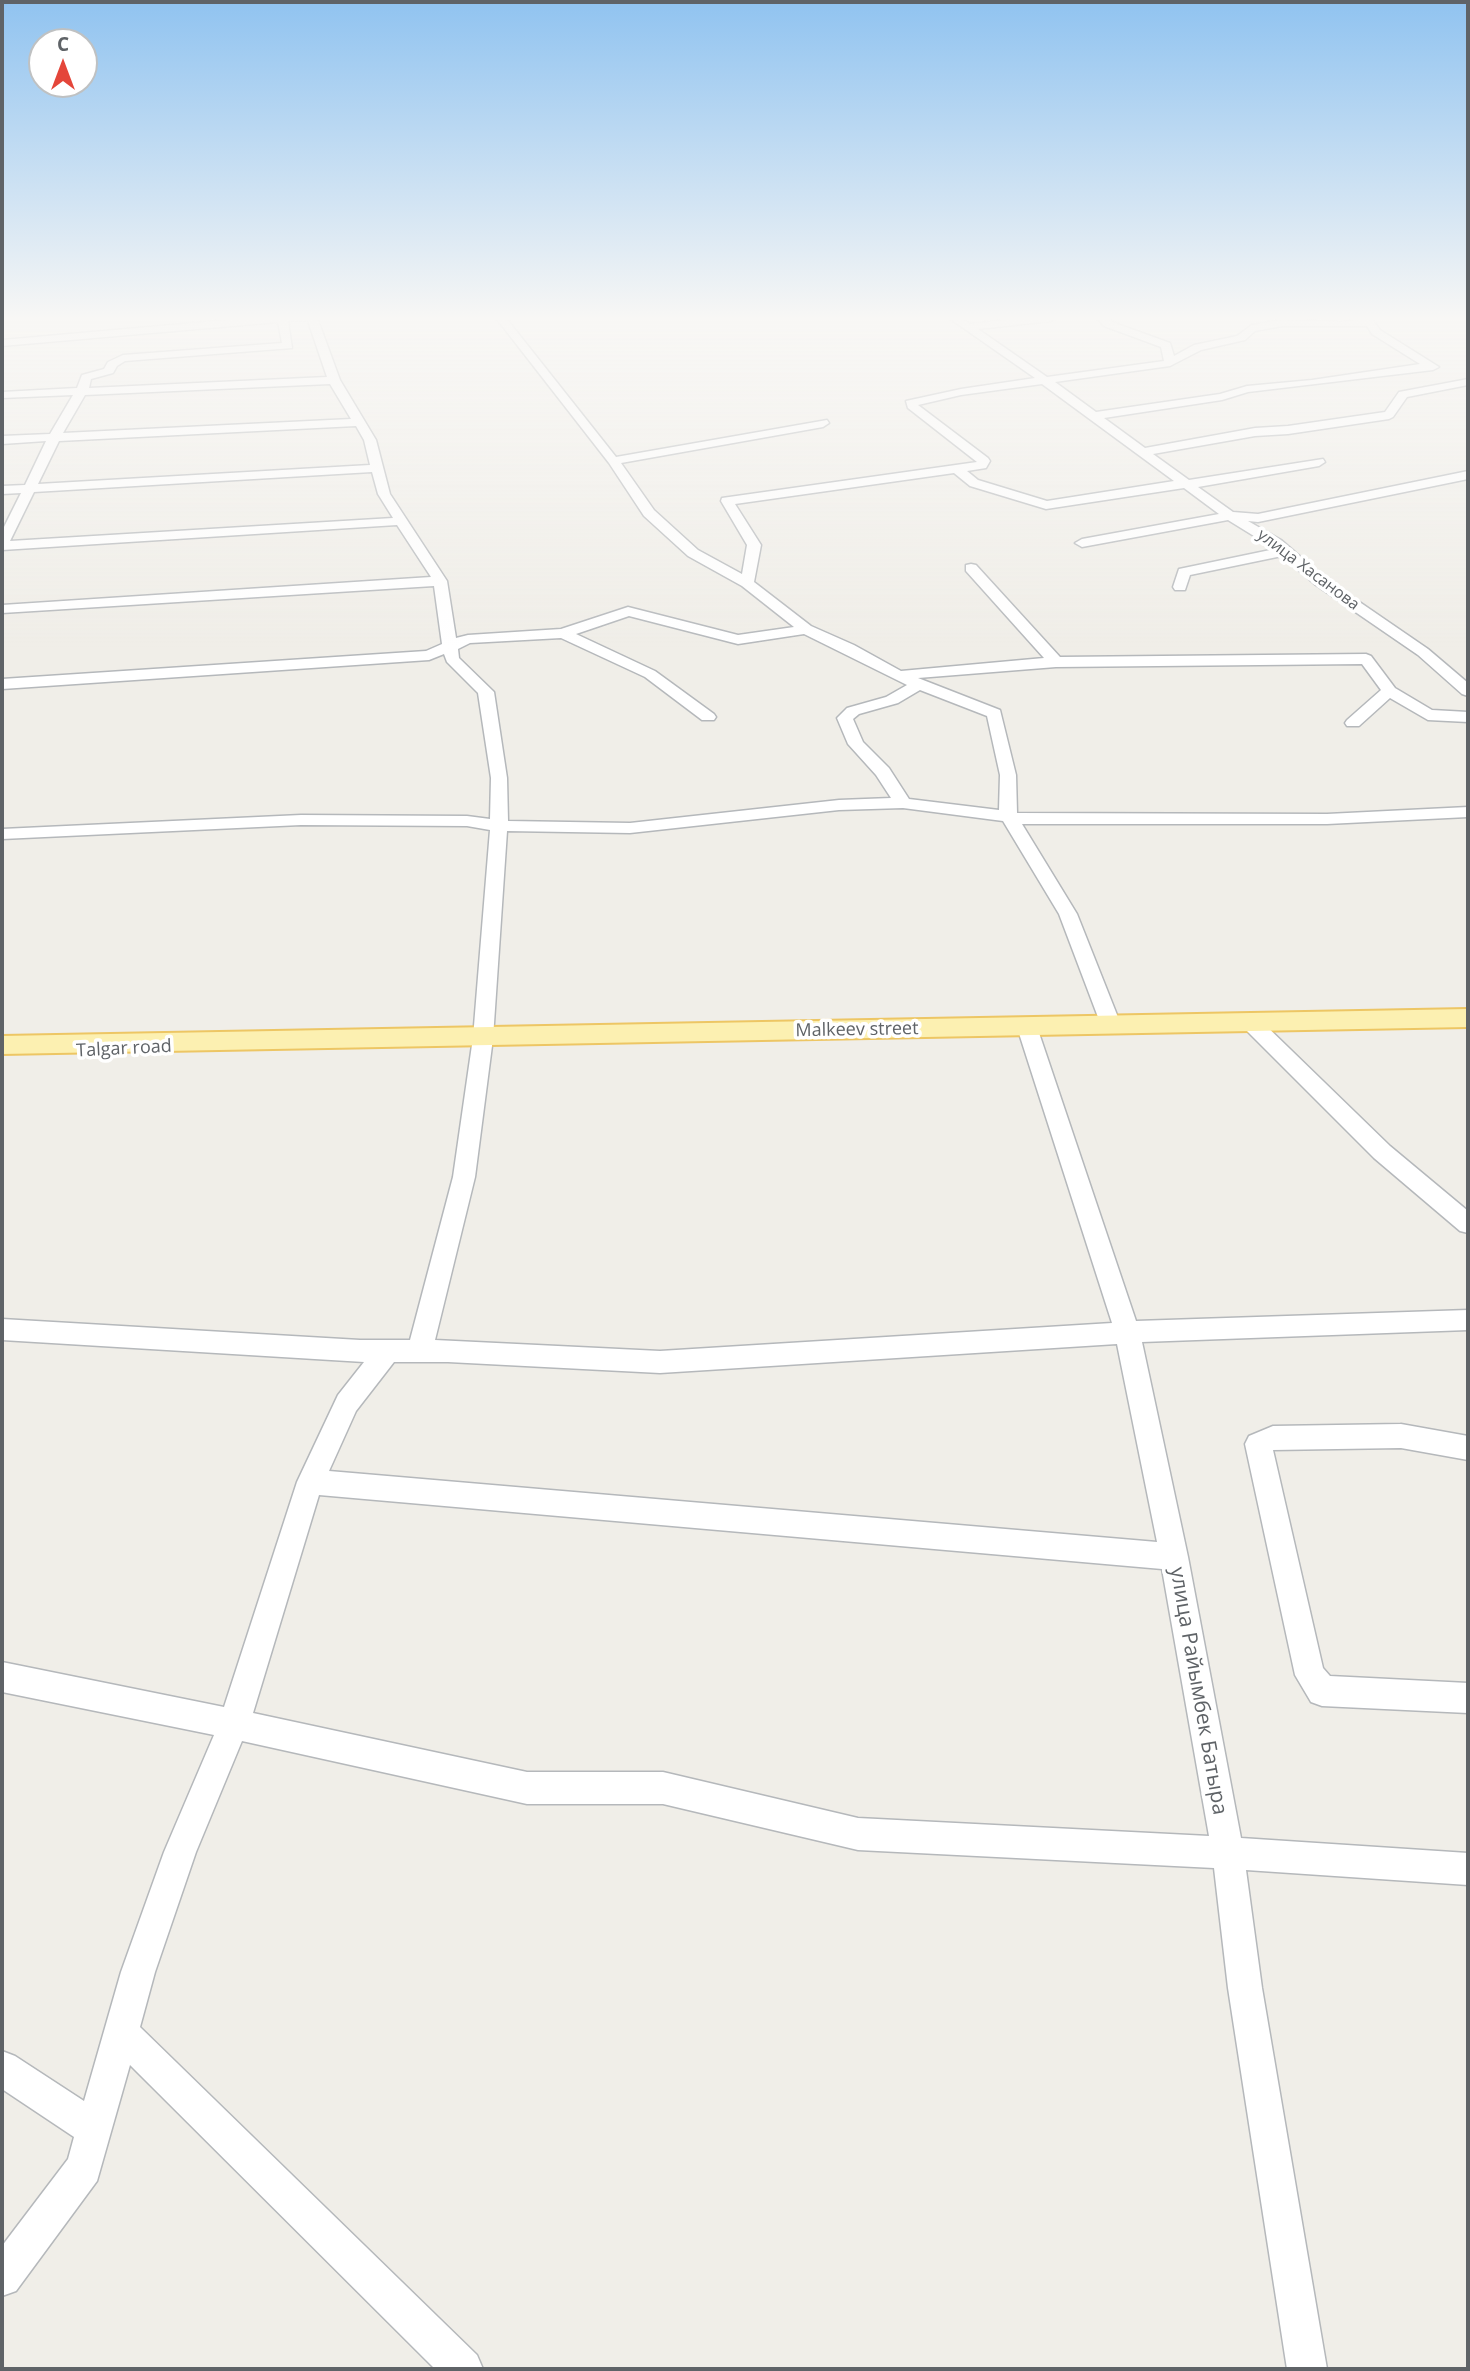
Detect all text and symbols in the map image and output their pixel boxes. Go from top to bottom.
north arrow [28,28,98,98]
text: С [57,31,69,57]
street label: улица Хасанова [1253,525,1363,615]
street label: Malkeev street [795,1018,919,1042]
street label: Talgar road [76,1036,172,1062]
street label: улица Райымбек Батыра [1164,1565,1232,1817]

